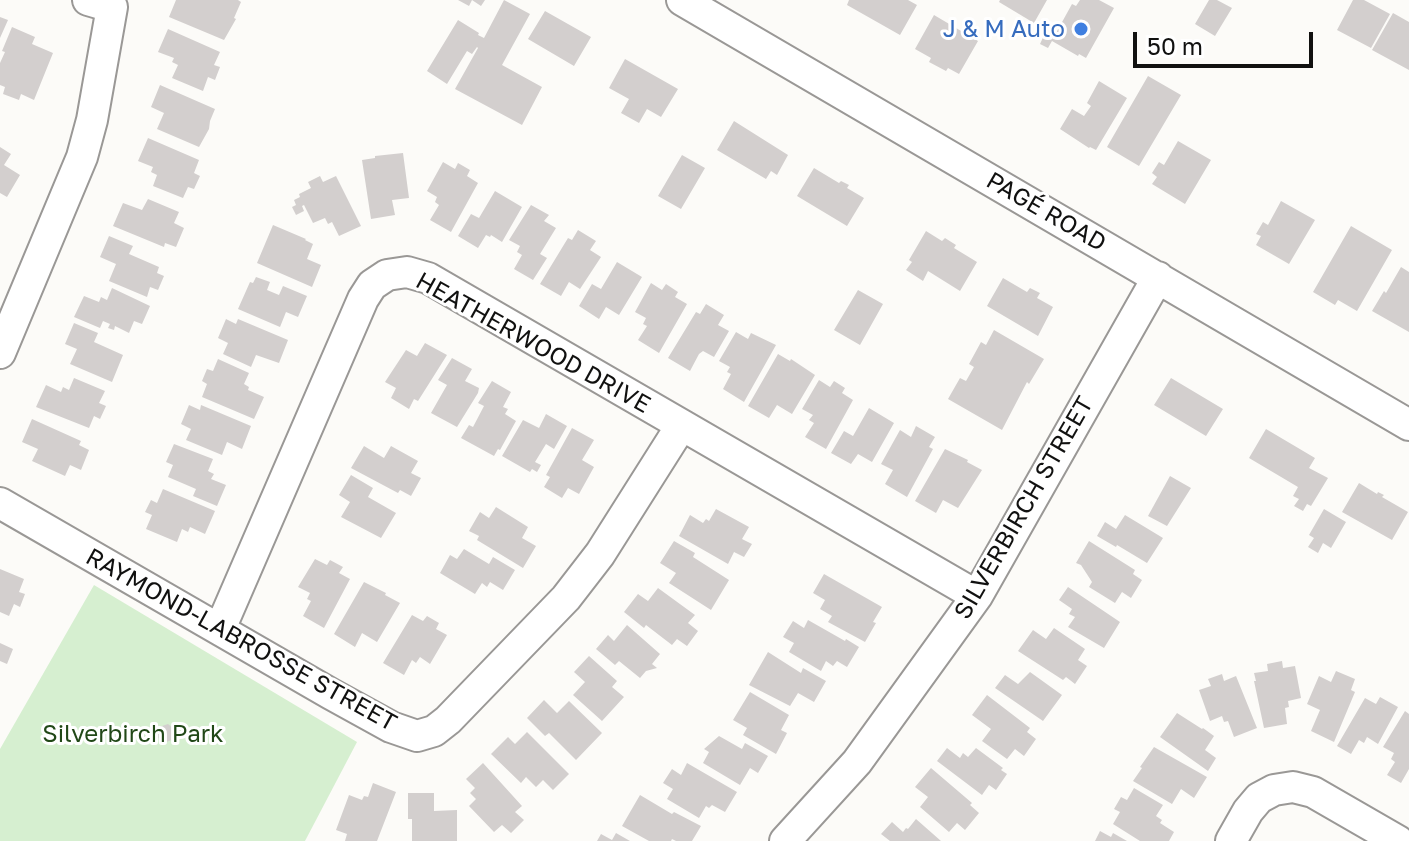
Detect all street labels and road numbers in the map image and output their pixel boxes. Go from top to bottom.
street label: PAGÉ ROAD [981,166,1111,258]
street label: HEATHERWOOD DRIVE [411,267,655,419]
street label: SILVERBIRCH STREET [948,391,1100,625]
street label: RAYMOND-LABROSSE STREET [81,542,401,738]

